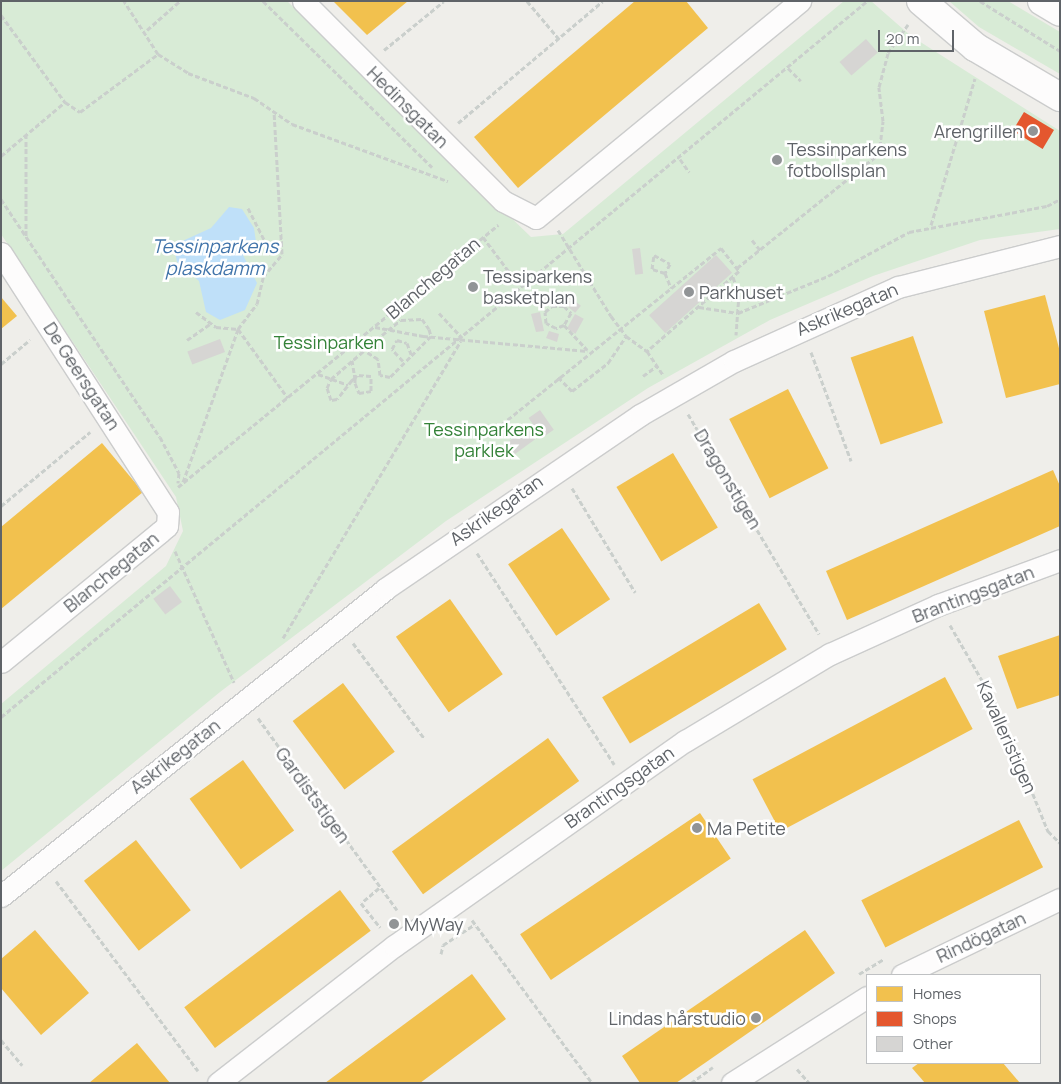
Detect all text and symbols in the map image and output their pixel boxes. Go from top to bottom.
scale bar [881,20,957,52]
text: 20 m [886,28,919,49]
street label: Hedinsgatan [363,62,453,152]
place label: Arengrillen [934,120,1023,142]
marker: Arengrillen [1027,125,1039,137]
place label: Tessinparkens fotbollsplan [787,139,907,182]
marker: Tessinparkens fotbollsplan [771,154,783,166]
street label: Blanchegatan [382,233,484,323]
water label: Tessinparkens plaskdamm [152,236,278,280]
place label: Tessiparkens basketplan [483,266,592,308]
street label: Askrikegatan [793,278,901,340]
marker: Tessiparkens basketplan [467,281,479,293]
place label: Parkhuset [699,281,783,303]
marker: Parkhuset [683,286,695,298]
street label: De Geersgatan [39,318,125,434]
park label: Tessinparken [274,331,384,353]
park label: Tessinparkens parklek [424,419,544,462]
street label: Dragonstigen [690,425,766,533]
street label: Askrikegatan [445,470,547,550]
street label: Blanchegatan [59,527,163,617]
street label: Brantingsgatan [909,561,1037,627]
street label: Kavalleristigen [973,677,1041,797]
street label: Askrikegatan [126,714,224,798]
street label: Brantingsgatan [560,741,678,833]
street label: Gardiststigen [271,743,355,847]
place label: Ma Petite [707,817,786,839]
marker: Ma Petite [691,822,703,834]
street label: Rindögatan [933,907,1029,967]
place label: MyWay [404,913,464,935]
marker: MyWay [388,918,400,930]
legend [866,974,1041,1064]
text: Homes [913,983,961,1004]
place label: Lindas hårstudio [609,1007,746,1029]
text: Shops [913,1008,957,1029]
marker: Lindas hårstudio [750,1012,762,1024]
text: Other [913,1033,953,1054]

